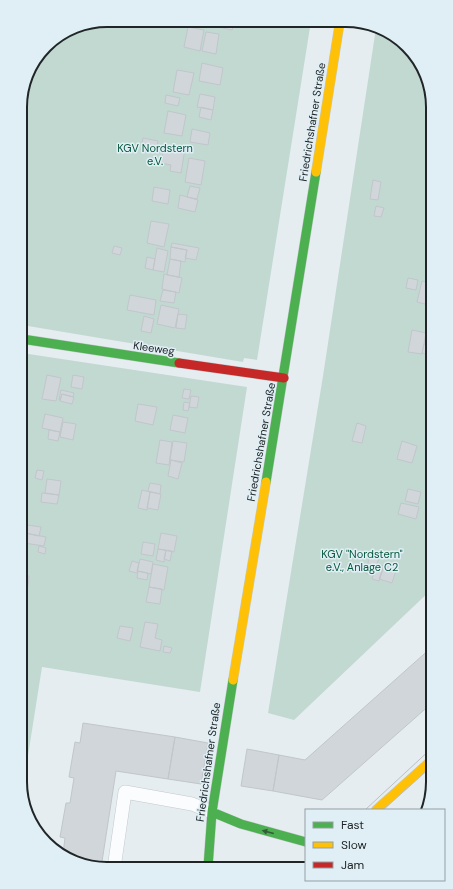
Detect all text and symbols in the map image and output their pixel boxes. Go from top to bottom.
street label: Friedrichshafner Straße [296,61,328,183]
park label: KGV Nordstern e.V. [117,141,193,168]
street label: Kleeweg [132,338,176,358]
street label: Friedrichshafner Straße [244,382,278,502]
park label: KGV "Nordstern" e.V., Anlage C2 [321,547,403,574]
street label: Friedrichshafner Straße [193,701,223,823]
legend [305,809,445,881]
text: Fast [341,817,364,833]
one-way arrow [262,829,274,835]
text: Slow [341,837,367,853]
text: Jam [341,857,364,873]

